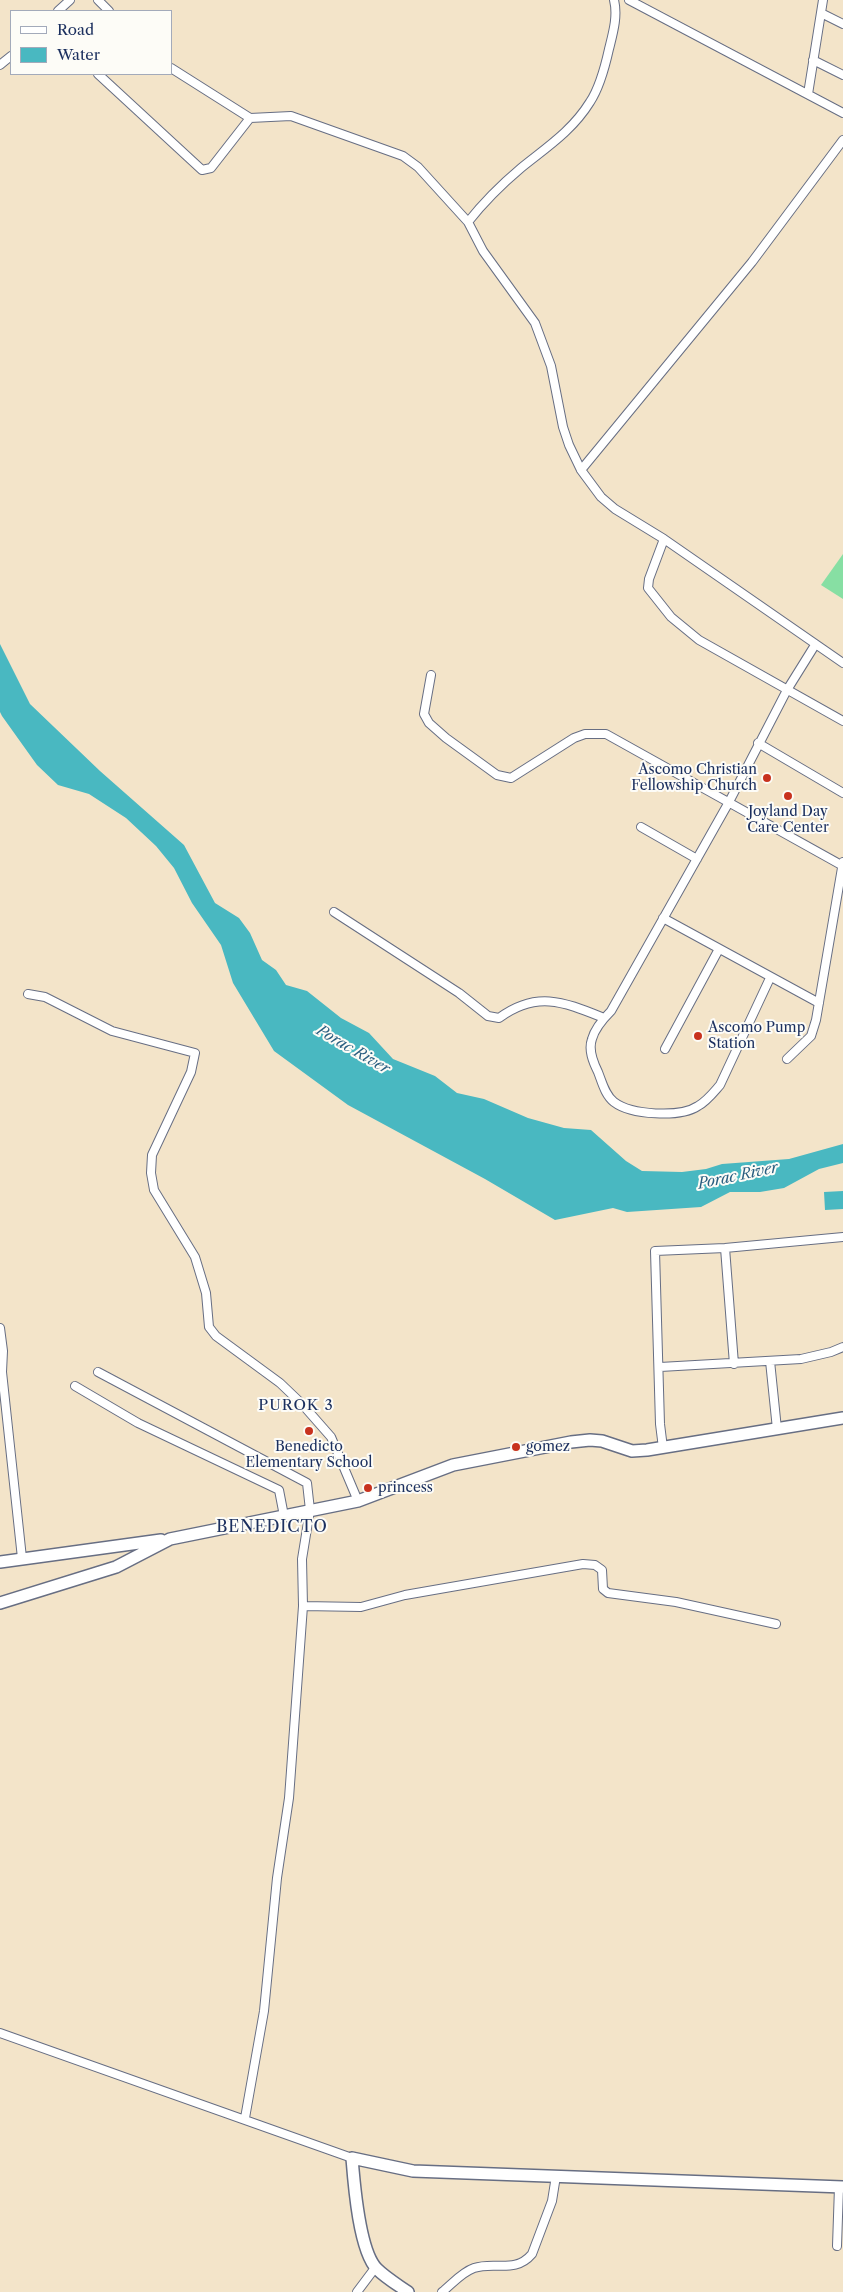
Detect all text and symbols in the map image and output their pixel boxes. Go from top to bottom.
legend [10,10,172,75]
text: Road [57,20,94,39]
text: Water [57,45,100,64]
place label: Ascomo Christian Fellowship Church [631,762,757,794]
marker: Ascomo Christian Fellowship Church [761,772,773,784]
marker: Joyland Day Care Center [782,790,794,802]
place label: Joyland Day Care Center [747,804,829,836]
place label: Ascomo Pump Station [708,1020,805,1052]
water label: Porac River [313,1022,393,1078]
marker: Ascomo Pump Station [692,1030,704,1042]
water label: Porac River [696,1159,780,1193]
district label: PUROK 3 [257,1397,335,1415]
marker: Benedicto Elementary School [303,1425,315,1437]
place label: Benedicto Elementary School [246,1439,372,1471]
place label: gomez [526,1439,570,1455]
marker: gomez [510,1441,522,1453]
place label: princess [378,1480,433,1496]
marker: princess [362,1482,374,1494]
district label: BENEDICTO [215,1517,329,1537]

